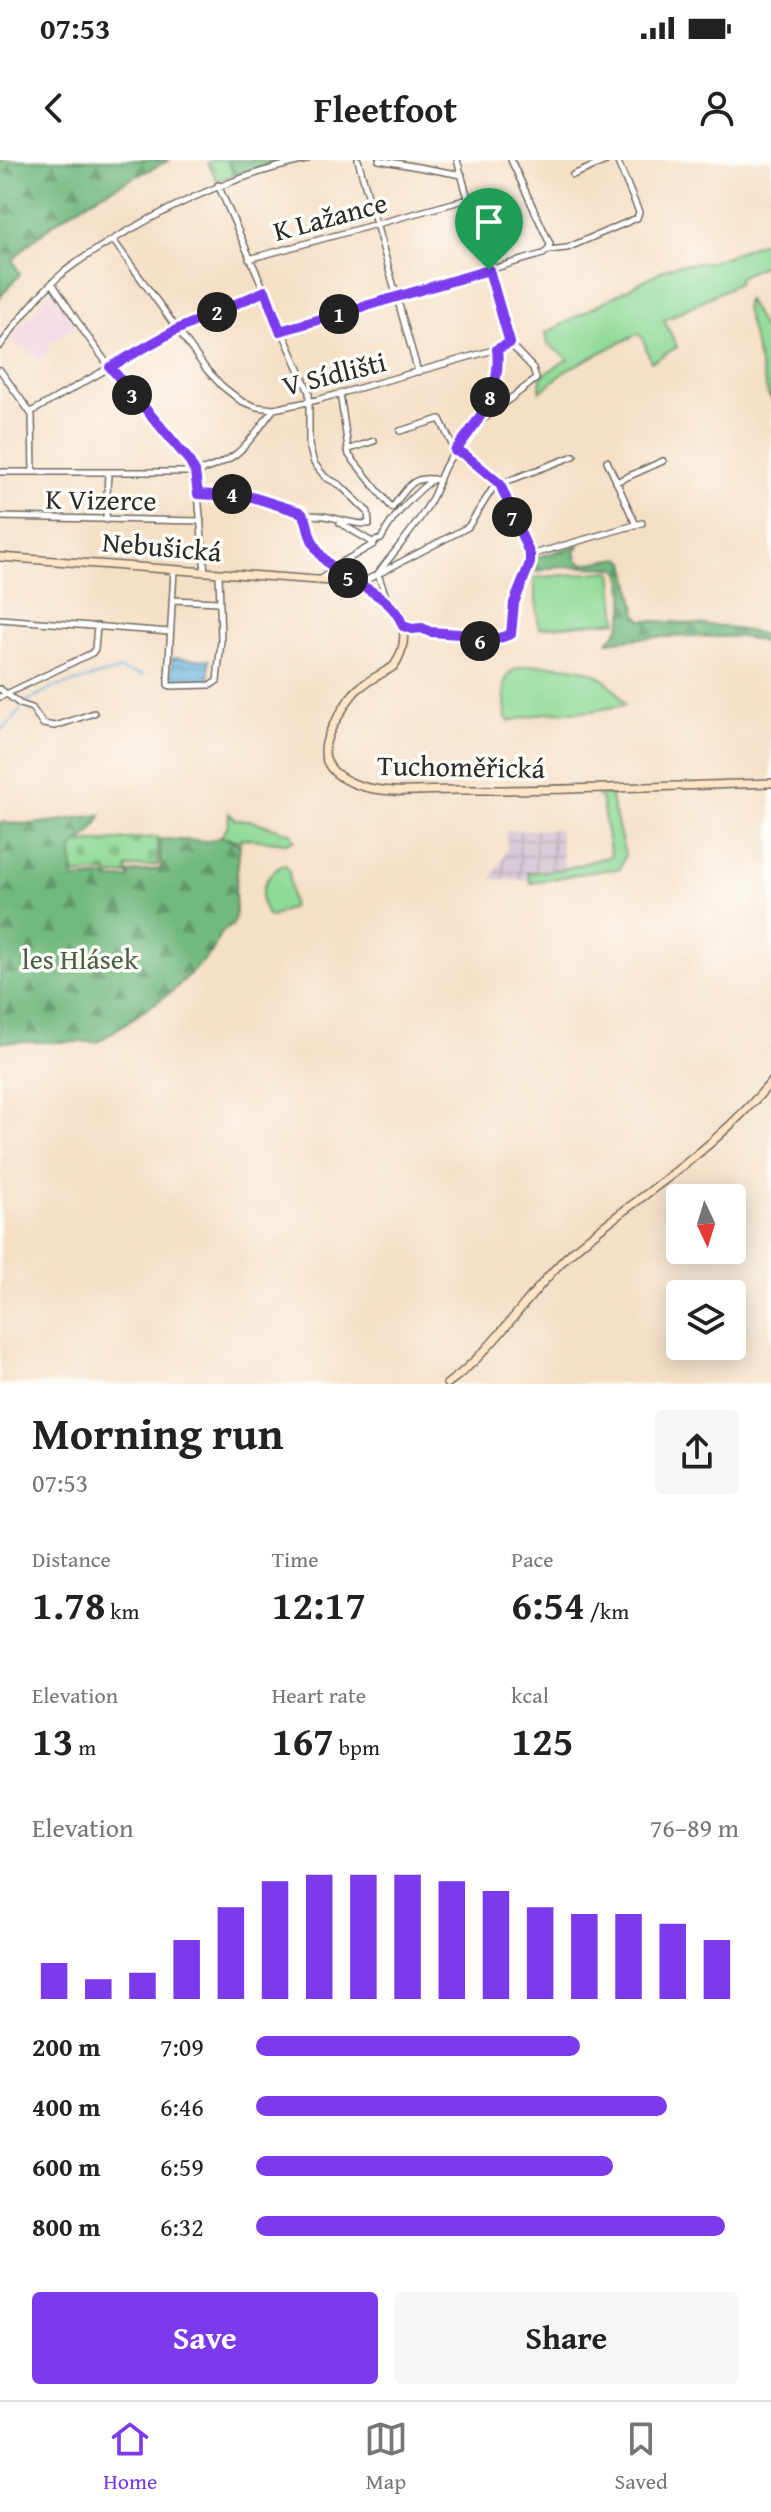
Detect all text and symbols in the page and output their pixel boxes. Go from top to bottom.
text: 07:53 [40,6,111,50]
text: Fleetfoot [314,82,457,135]
icon: back [32,86,76,130]
icon: person [695,86,739,130]
street label: K Lažance [268,181,392,251]
pin [455,188,523,270]
icon: arrive [467,200,511,244]
pin: 2 [197,292,237,332]
pin: 1 [319,294,359,334]
text: 2 [211,296,223,328]
text: 1 [333,298,345,330]
street label: V Sídlišti [278,340,390,406]
pin: 3 [112,375,152,415]
pin: 8 [470,377,510,417]
text: 3 [126,379,138,411]
text: 8 [484,381,496,413]
pin: 4 [212,474,252,514]
street label: K Vizerce [45,478,157,520]
text: 4 [226,478,238,510]
pin: 7 [492,497,532,537]
text: 7 [506,501,518,533]
street label: Nebušická [101,520,224,572]
pin: 5 [328,558,368,598]
text: 5 [342,562,354,594]
pin: 6 [460,621,500,661]
text: 6 [474,625,486,657]
street label: Tuchoměřická [377,744,546,788]
park label: les Hlásek [22,938,139,979]
north arrow [666,1184,746,1264]
map controls [666,1184,746,1360]
button: layers [666,1280,746,1360]
text: Morning run [32,1401,283,1465]
button: share [655,1410,739,1494]
text: 07:53 [32,1463,88,1502]
text: Distance [32,1543,111,1575]
text: Time [272,1543,318,1575]
text: Pace [511,1543,554,1575]
text: 1.78 [32,1575,105,1634]
text: 12:17 [272,1575,366,1634]
text: 6:54 [511,1575,585,1634]
text: km [105,1595,139,1627]
text: /km [585,1595,629,1627]
text: Elevation [32,1679,118,1711]
text: Heart rate [272,1679,366,1711]
text: kcal [511,1679,549,1711]
text: 13 [32,1711,73,1770]
text: 167 [272,1711,334,1770]
text: 125 [511,1711,574,1770]
text: m [73,1731,96,1763]
text: bpm [334,1731,380,1763]
text: Elevation [32,1808,134,1847]
text: 76–89 m [650,1808,739,1847]
text: 200 m [32,2027,100,2066]
text: 7:09 [160,2027,204,2066]
text: 400 m [32,2087,100,2126]
text: 6:46 [160,2087,204,2126]
text: 600 m [32,2147,100,2186]
text: 6:59 [160,2147,204,2186]
text: 800 m [32,2207,100,2246]
text: 6:32 [160,2207,204,2246]
button: Save [32,2292,378,2384]
button: Share [394,2292,739,2384]
tab: Home [103,2417,157,2497]
tab: Map [364,2417,408,2497]
tab: Saved [614,2417,668,2497]

